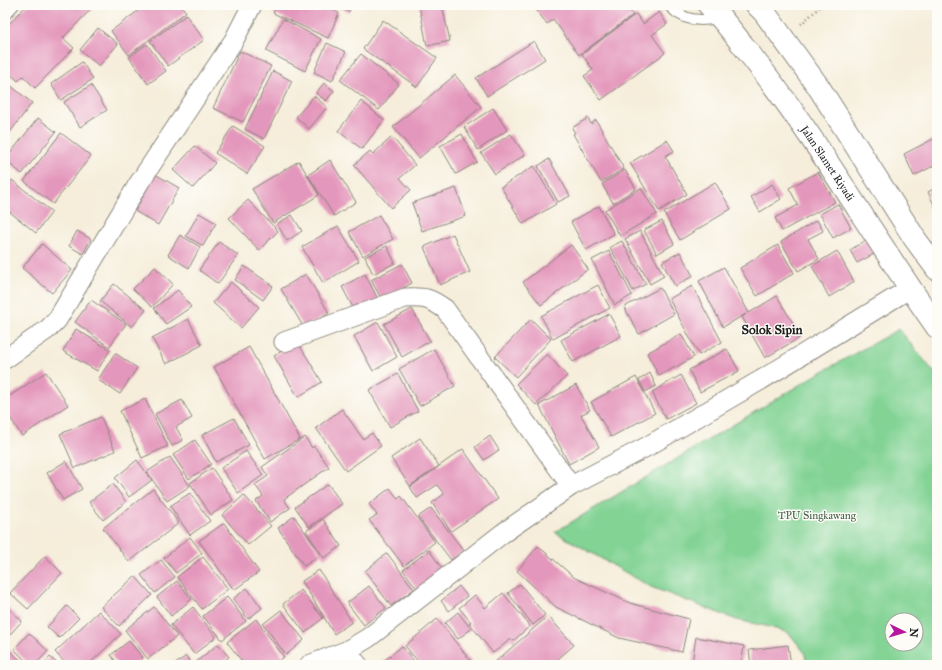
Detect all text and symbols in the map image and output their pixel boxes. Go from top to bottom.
street label: Jalan Slamet Riyadi [796,122,857,204]
district label: Solok Sipin [741,322,803,338]
park label: TPU Singkawang [778,509,857,522]
north arrow [884,612,924,652]
text: N [907,628,920,639]

